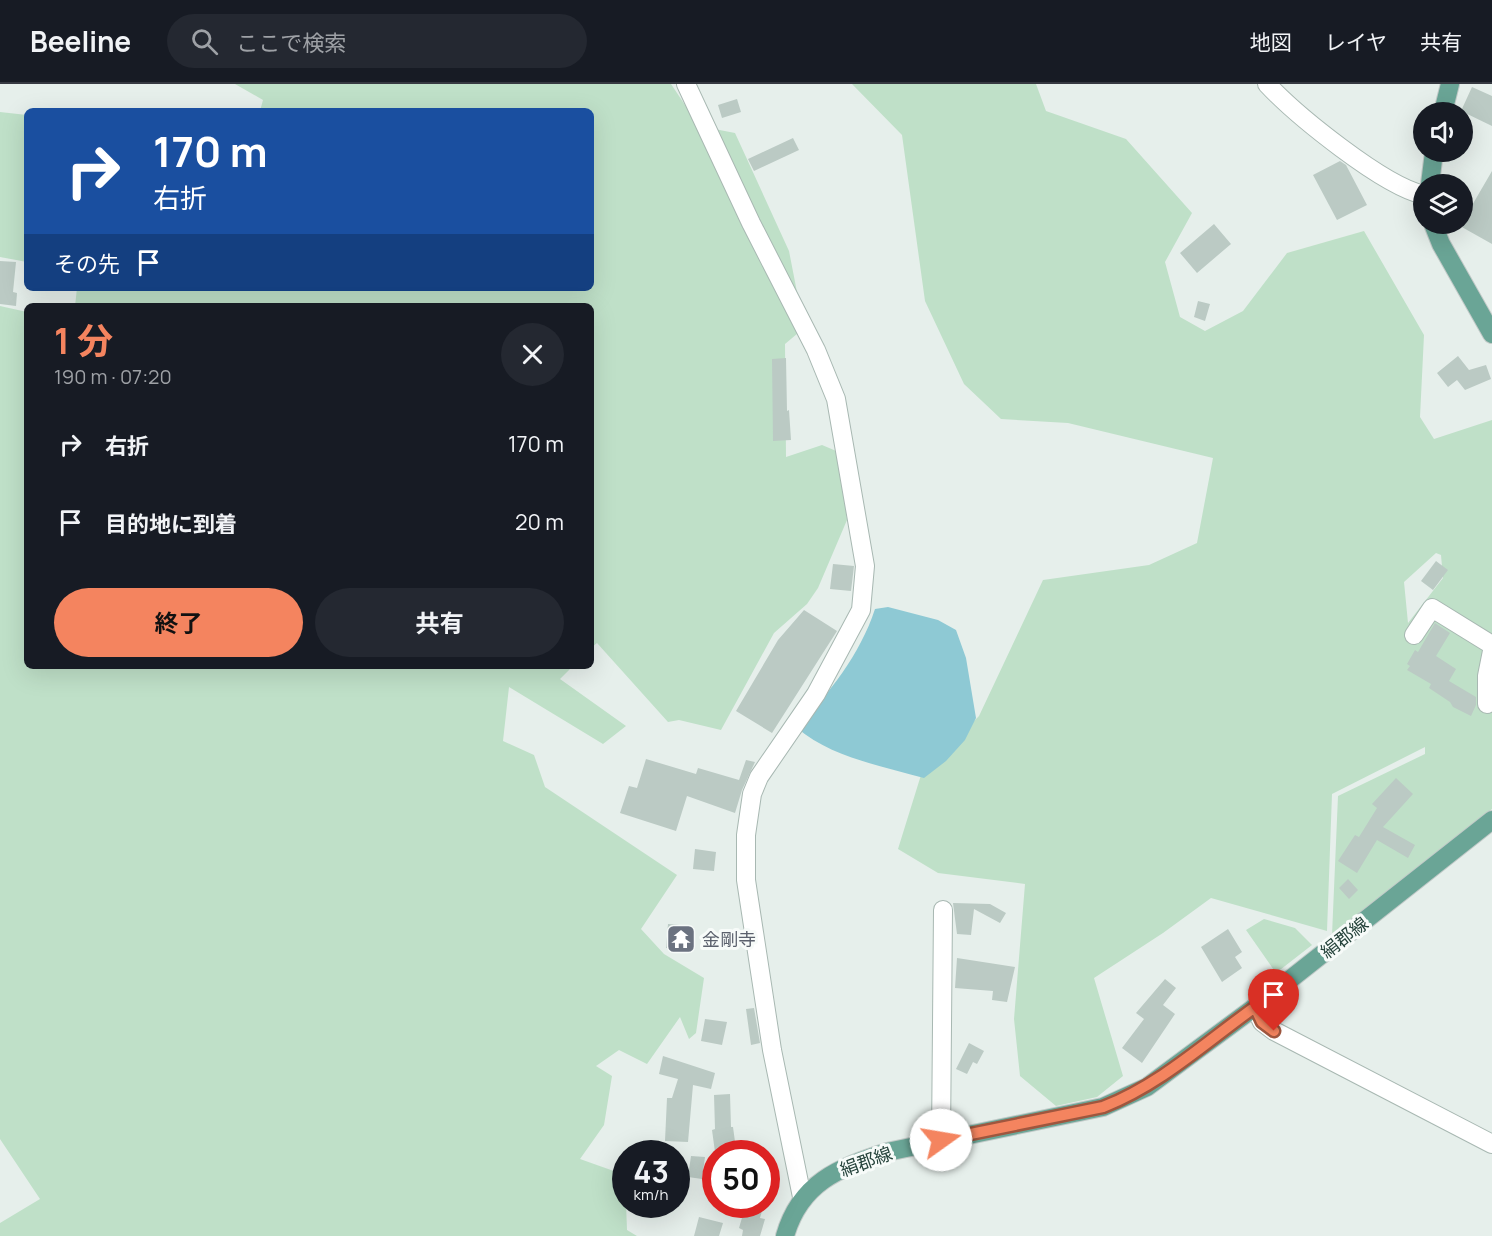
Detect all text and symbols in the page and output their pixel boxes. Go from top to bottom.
search box [167,14,587,68]
text: Beeline [30,22,131,60]
icon: search [188,25,221,58]
text: ここで検索 [236,28,346,58]
text: 地図 [1250,28,1292,56]
text: レイヤ [1325,28,1387,56]
text: 共有 [1420,28,1462,56]
map controls [1413,102,1473,234]
button: sound [1413,102,1473,162]
text: 170 m [153,122,268,180]
icon: right [54,132,132,210]
button: layers [1413,174,1473,234]
text: 右折 [153,179,207,216]
icon: arrive [132,246,165,279]
text: その先 [54,249,120,279]
text: 1 分 [54,316,113,365]
button: close [501,323,564,386]
text: 190 m · 07:20 [54,363,172,390]
icon: right [54,428,87,461]
text: 170 m [508,429,564,459]
text: 右折 [105,431,149,461]
icon: arrive [54,506,87,539]
text: 20 m [515,507,564,537]
text: 目的地に到着 [105,509,237,539]
button: 終了 [54,588,303,657]
button: 共有 [315,588,564,657]
street label: 絹郡線 [1315,911,1373,963]
temple icon: 金剛寺 [665,923,697,955]
place label: 金剛寺 [702,927,756,951]
pin [1248,969,1299,1031]
icon: arrive [1257,978,1290,1011]
position arrow [909,1108,973,1172]
speed limit sign: 50 [702,1140,780,1218]
street label: 絹郡線 [837,1140,895,1182]
text: 43 [633,1151,669,1192]
text: km/h [634,1184,668,1205]

